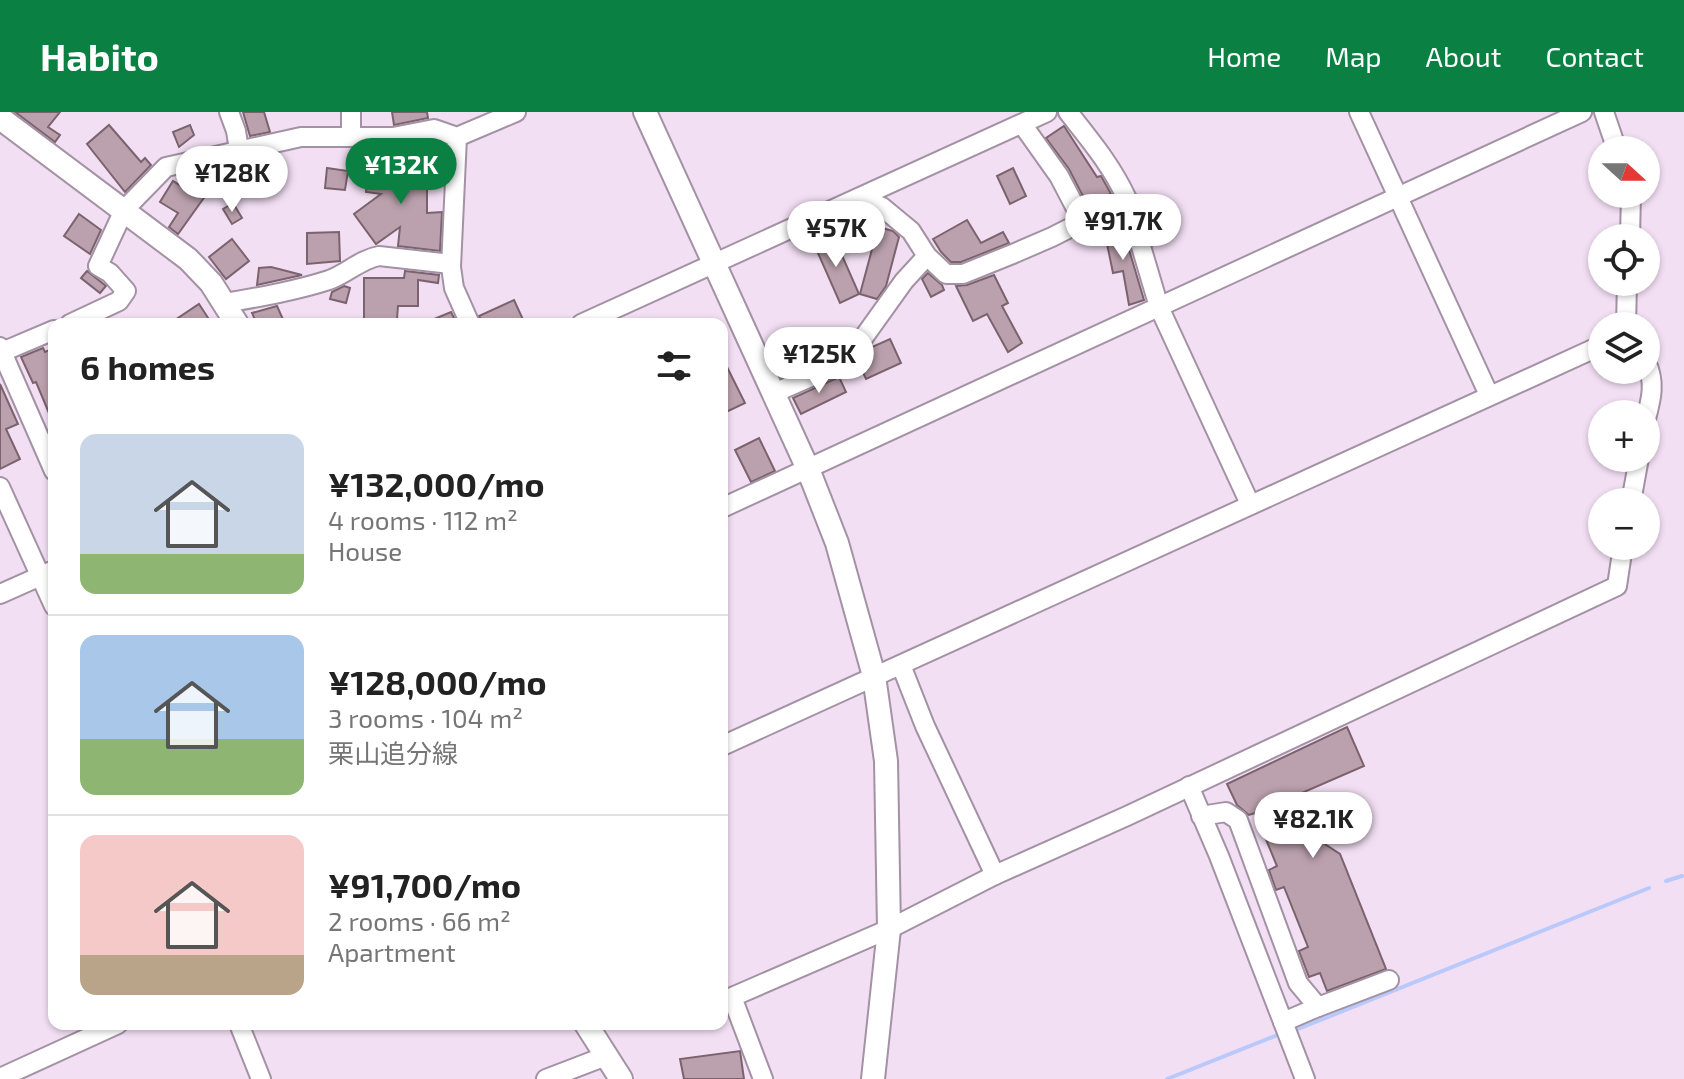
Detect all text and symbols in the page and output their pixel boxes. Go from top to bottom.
text: Habito [40,33,159,79]
text: Home [1207,39,1281,73]
text: Map [1325,39,1382,73]
text: About [1426,39,1501,73]
text: Contact [1545,39,1644,73]
north arrow [1588,136,1660,208]
map controls [1588,136,1660,560]
pin: ¥132K [345,138,457,206]
pin: ¥128K [176,146,288,214]
text: ¥132K [364,148,438,179]
text: ¥128K [194,156,270,187]
pin: ¥91.7K [1058,194,1188,262]
pin: ¥57K [789,201,883,269]
text: ¥91.7K [1083,204,1163,235]
text: ¥57K [805,211,867,242]
button: locate [1588,224,1660,296]
button: layers [1588,312,1660,384]
pin: ¥125K [763,327,875,395]
text: ¥125K [782,337,856,368]
icon: filters [652,344,696,388]
text: 6 homes [80,346,215,387]
button: + [1588,400,1660,472]
text: ¥132,000/mo [328,463,545,504]
icon: home [144,466,240,562]
button: − [1588,488,1660,560]
text: 4 rooms · 112 m² [328,504,518,535]
text: House [328,535,402,566]
text: ¥128,000/mo [328,661,547,702]
icon: home [144,667,240,763]
text: 3 rooms · 104 m² [328,702,523,733]
text: 栗山追分線 [328,737,458,768]
pin: ¥82.1K [1248,792,1378,860]
text: ¥82.1K [1272,802,1354,833]
text: ¥91,700/mo [328,864,521,905]
icon: home [144,867,240,963]
text: 2 rooms · 66 m² [328,905,511,936]
text: Apartment [328,936,456,967]

